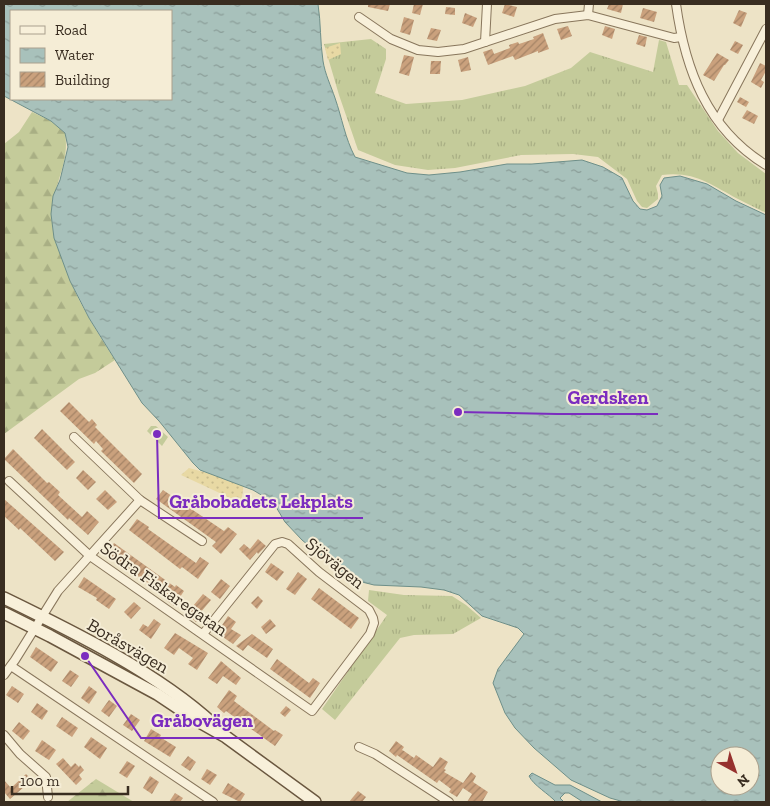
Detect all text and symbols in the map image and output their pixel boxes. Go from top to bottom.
legend [10,10,172,100]
text: Road [55,21,88,39]
text: Water [55,46,95,64]
text: Building [55,71,110,89]
callout: Gerdsken [557,380,658,414]
text: Gerdsken [568,386,649,409]
callout: Gråbobadets Lekplats [159,484,363,518]
text: Gråbobadets Lekplats [169,490,353,513]
street label: Sjövägen [301,533,369,594]
street label: Södra Fiskaregatan [96,537,232,642]
street label: Boråsvägen [83,614,173,679]
callout: Gråbovägen [141,704,263,738]
text: Gråbovägen [151,709,254,732]
north arrow [710,746,760,796]
scale bar [12,764,129,796]
text: N [733,771,753,791]
text: 100 m [20,772,59,790]

